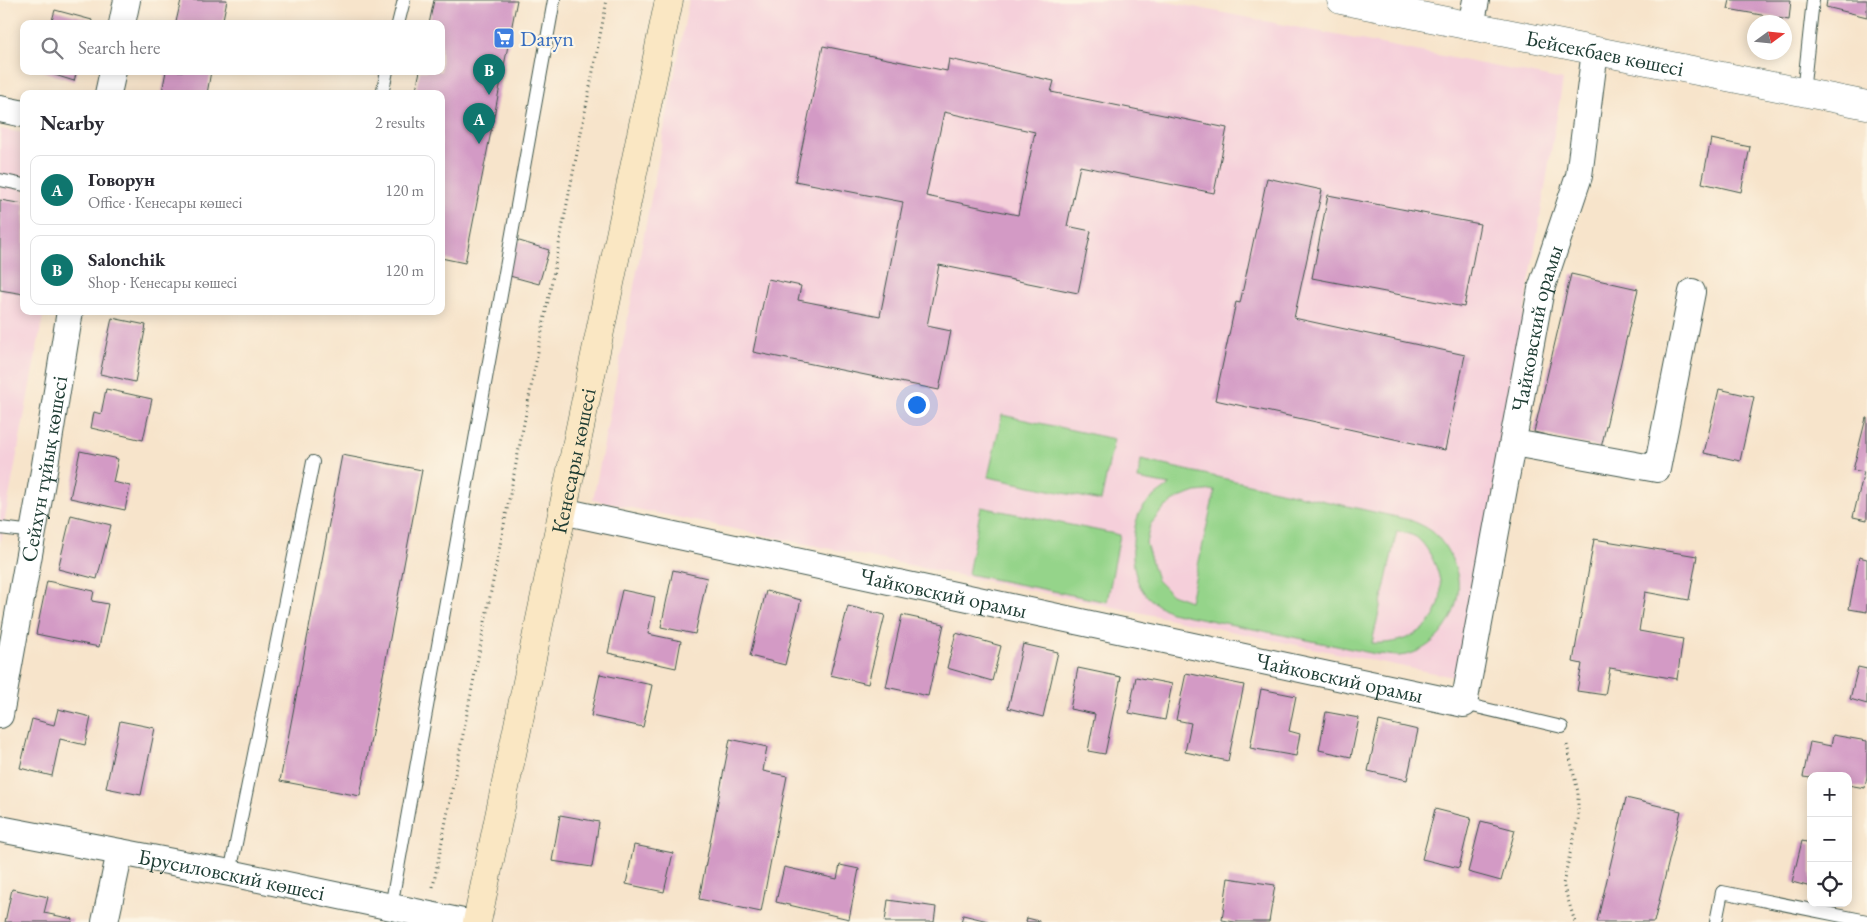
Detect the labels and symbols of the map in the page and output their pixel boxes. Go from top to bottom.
north arrow [1747,15,1792,60]
street label: Бейсекбаев көшесі [1523,23,1686,83]
place label: Daryn [520,24,574,53]
supermarket icon: Daryn [492,26,516,50]
pin: B [473,54,505,95]
pin: A [463,103,495,144]
street label: Чайковский орамы [1504,241,1570,414]
street label: Сейхун тұйық көшесі [14,374,74,564]
street label: Кенесары көшесі [544,386,603,536]
your location [904,392,930,418]
street label: Чайковский орамы [857,561,1030,625]
street label: Чайковский орамы [1253,646,1426,710]
street label: Брусиловский көшесі [136,842,327,908]

